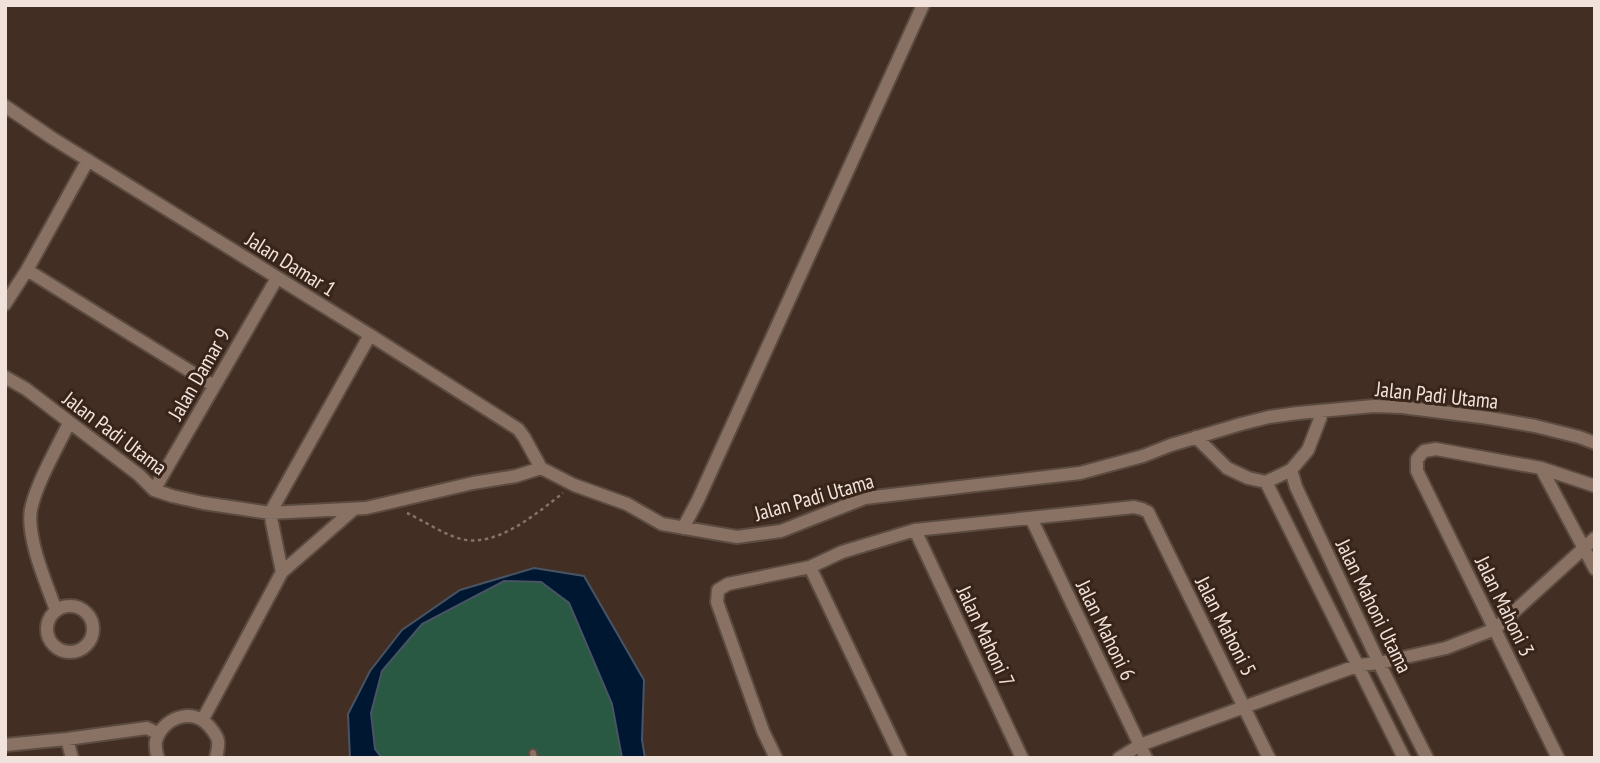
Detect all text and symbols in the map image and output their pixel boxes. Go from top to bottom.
street label: Jalan Damar 1 [240,225,341,302]
street label: Jalan Damar 9 [161,323,236,426]
street label: Jalan Padi Utama [1373,375,1500,415]
street label: Jalan Padi Utama [57,385,172,481]
street label: Jalan Padi Utama [750,467,877,527]
street label: Jalan Mahoni Utama [1329,534,1418,678]
street label: Jalan Mahoni 3 [1469,551,1541,661]
street label: Jalan Mahoni 5 [1189,571,1263,680]
street label: Jalan Mahoni 6 [1070,575,1142,685]
street label: Jalan Mahoni 7 [950,580,1021,691]

